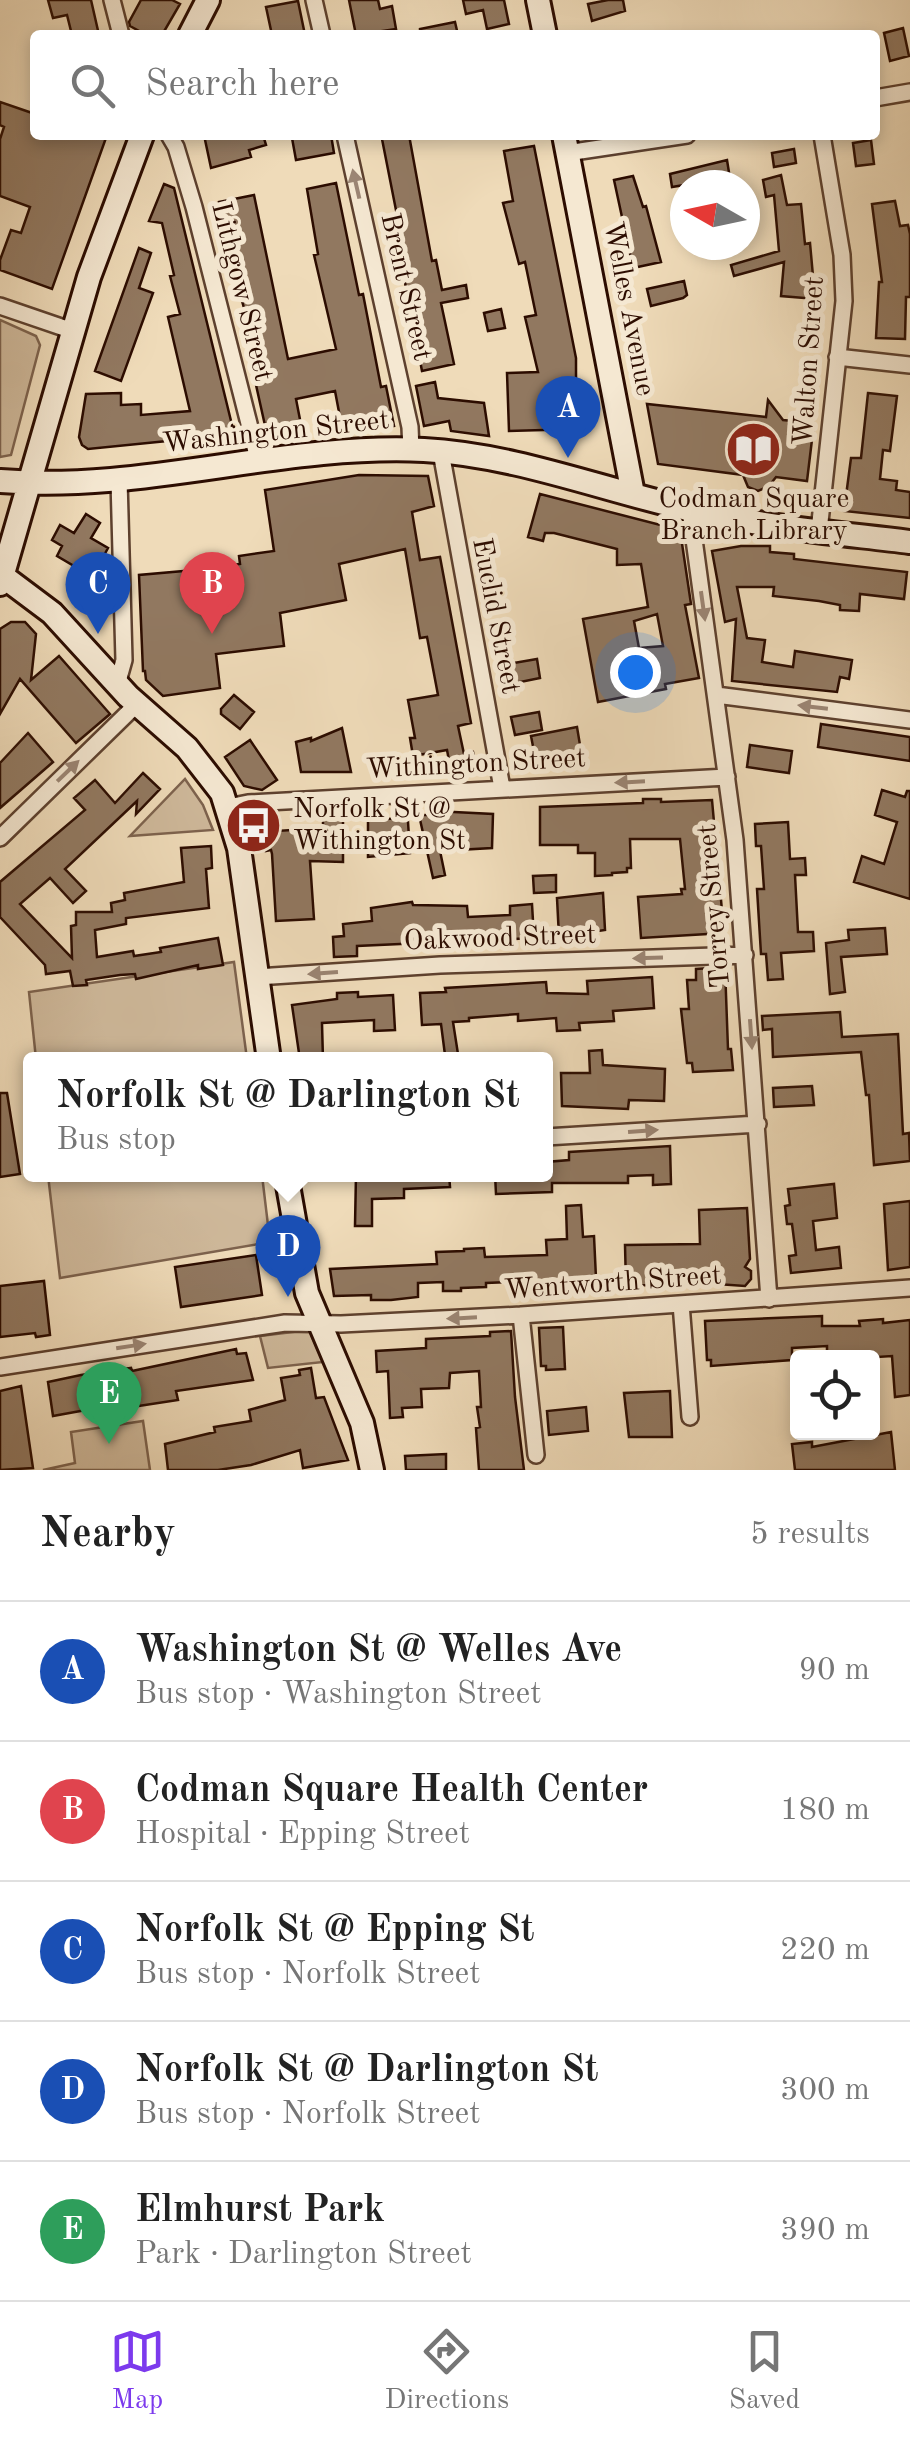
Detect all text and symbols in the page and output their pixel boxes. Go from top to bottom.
search box [30,30,880,140]
icon: search [65,58,120,113]
text: Search here [145,66,340,104]
one-way arrow [348,168,364,199]
north arrow [670,170,760,260]
street label: Lithgow Street [205,199,277,385]
street label: Brent Street [374,210,436,364]
street label: Welles Avenue [597,219,659,399]
street label: Walton Street [790,275,830,447]
pin: A [536,376,600,458]
street label: Washington Street [161,407,391,459]
library icon: Codman Square Branch Library [724,419,784,479]
place label: Codman Square Branch Library [659,486,849,546]
street label: Euclid Street [466,536,524,696]
pin: C [66,552,130,634]
pin: B [180,552,244,634]
one-way arrow [696,591,712,623]
your location [610,647,661,698]
one-way arrow [797,699,829,715]
street label: Withington Street [365,745,587,785]
one-way arrow [56,760,80,784]
one-way arrow [613,774,645,790]
bus stop icon: Norfolk St @ Withington St [224,796,284,856]
place label: Norfolk St @ Withington St [293,796,466,856]
street label: Torrey Street [694,823,736,989]
street label: Oakwood Street [403,922,597,956]
one-way arrow [631,951,663,967]
one-way arrow [307,965,339,981]
one-way arrow [743,1018,759,1050]
popup [23,1052,553,1182]
text: Norfolk St @ Darlington St [56,1078,520,1116]
one-way arrow [627,1123,659,1139]
text: Bus stop [56,1125,176,1157]
pin: D [256,1214,320,1297]
street label: Wentworth Street [503,1262,723,1306]
one-way arrow [445,1310,477,1326]
one-way arrow [116,1338,147,1354]
map controls [790,1350,880,1440]
button: locate [790,1350,880,1440]
pin: E [76,1362,142,1444]
text: Nearby [40,1514,176,1556]
text: 5 results [750,1519,870,1551]
text: Washington St @ Welles Ave [135,1632,622,1670]
text: A [60,1655,85,1687]
text: 90 m [799,1655,870,1687]
text: Bus stop · Washington Street [135,1679,541,1711]
text: Codman Square Health Center [135,1772,648,1810]
text: B [61,1795,84,1827]
text: 180 m [780,1795,870,1827]
text: Hospital · Epping Street [135,1819,470,1851]
text: Norfolk St @ Epping St [135,1912,535,1950]
text: C [62,1935,83,1967]
text: 220 m [780,1935,870,1967]
text: Bus stop · Norfolk Street [135,1959,481,1991]
text: Norfolk St @ Darlington St [135,2052,599,2090]
text: D [60,2075,85,2107]
text: 300 m [780,2075,870,2107]
text: Bus stop · Norfolk Street [135,2099,481,2131]
text: Elmhurst Park [135,2192,385,2230]
text: E [61,2215,84,2247]
text: 390 m [780,2215,870,2247]
text: Park · Darlington Street [135,2239,472,2271]
tab: Map [110,2324,165,2419]
tab: Directions [385,2324,509,2419]
tab: Saved [729,2324,800,2419]

